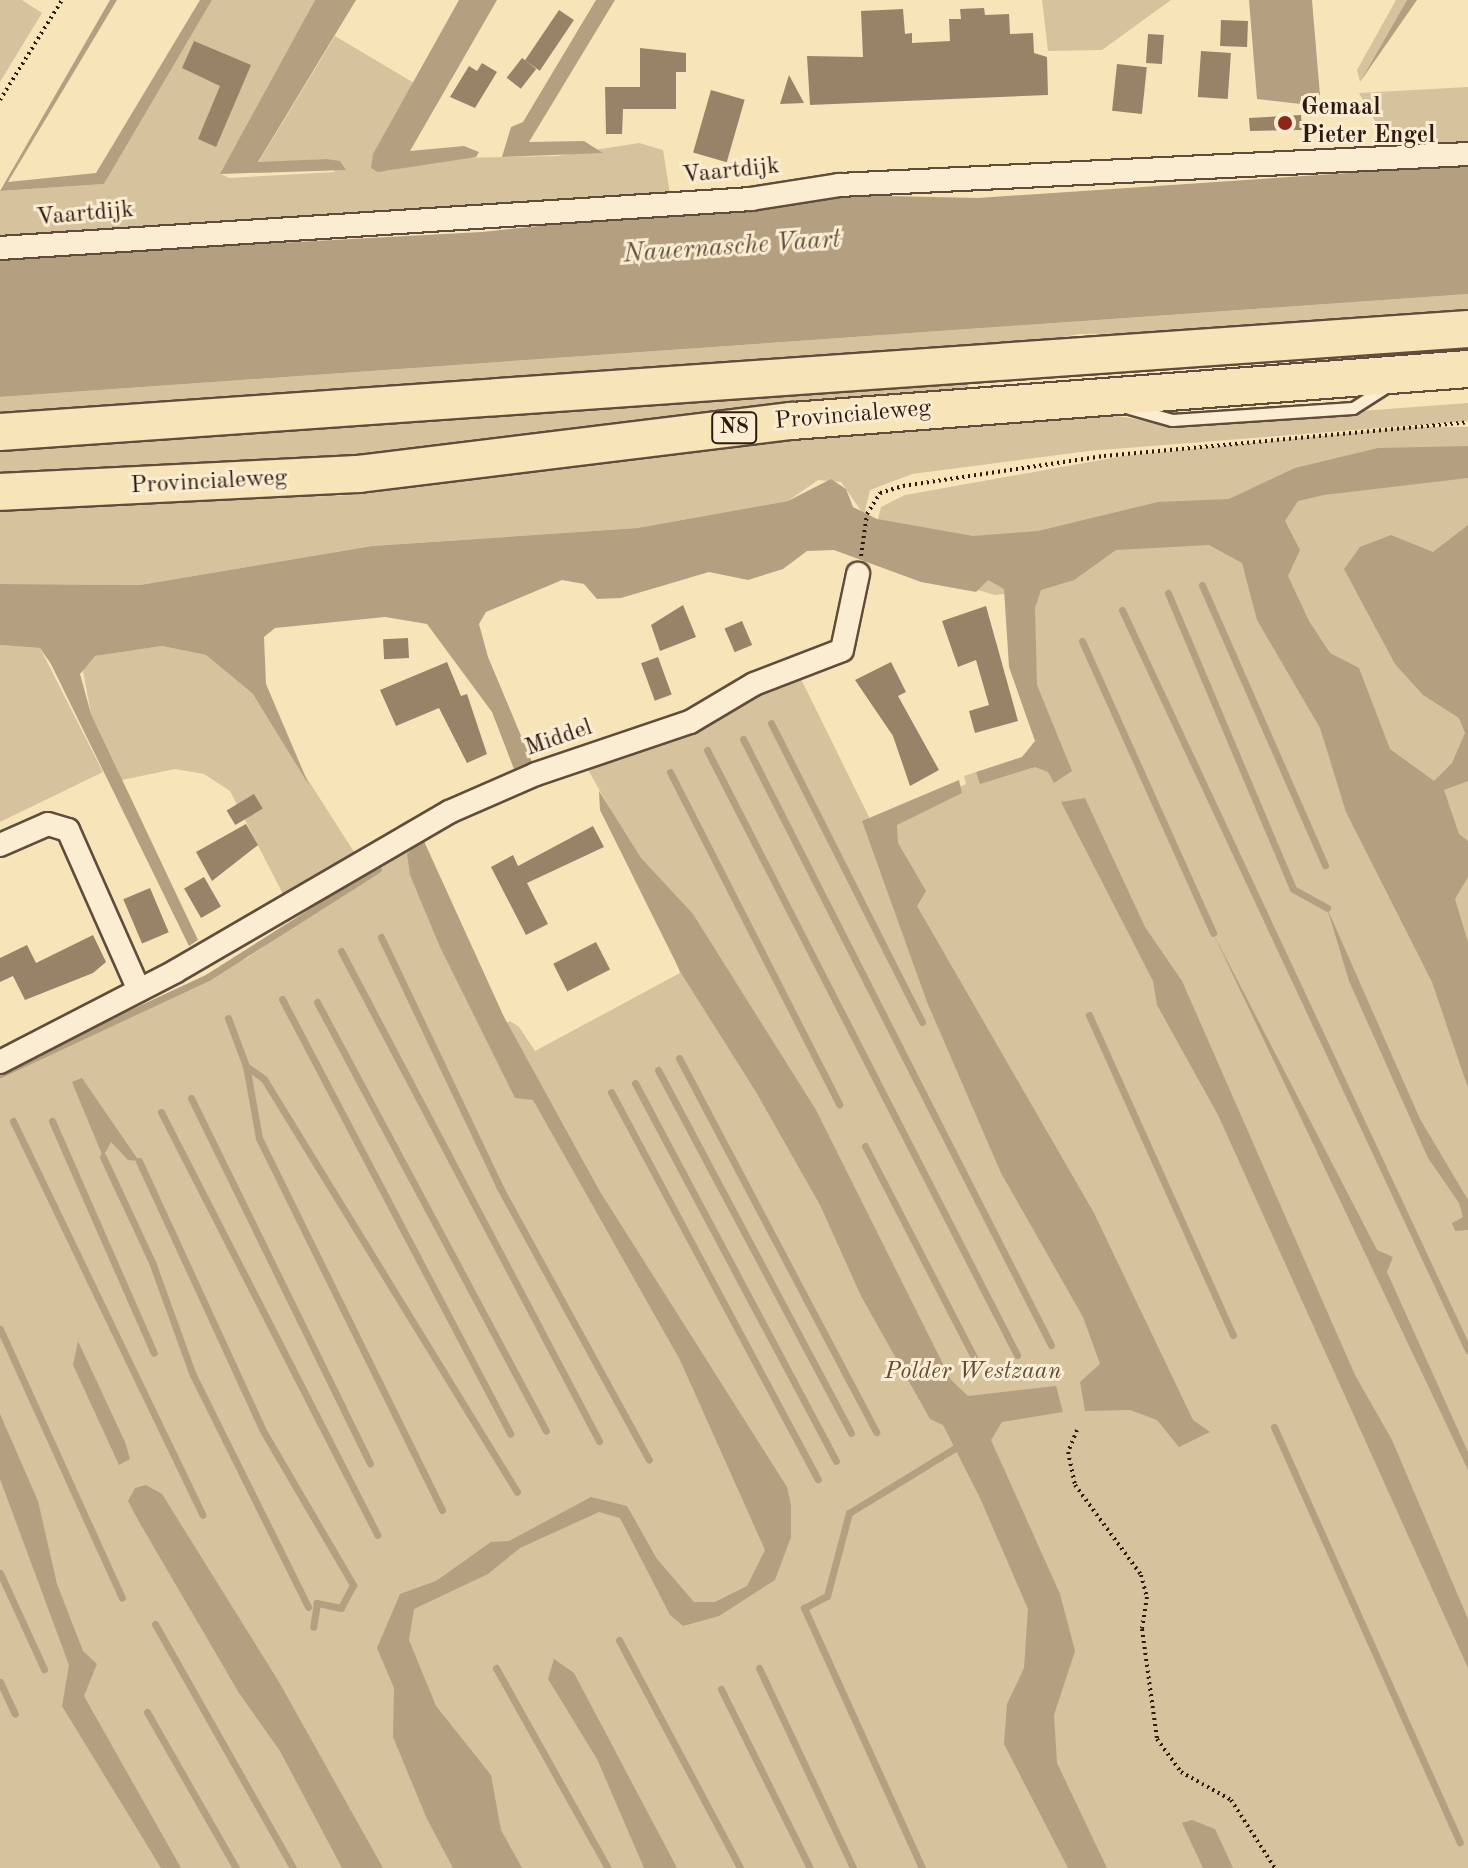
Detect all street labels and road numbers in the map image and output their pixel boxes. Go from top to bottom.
street label: Vaartdijk [681,153,781,191]
street label: Vaartdijk [35,196,135,234]
street label: Provincialeweg [774,395,932,437]
road number: N8 [710,410,758,446]
street label: Provincialeweg [130,465,288,501]
street label: Middel [522,714,596,764]

